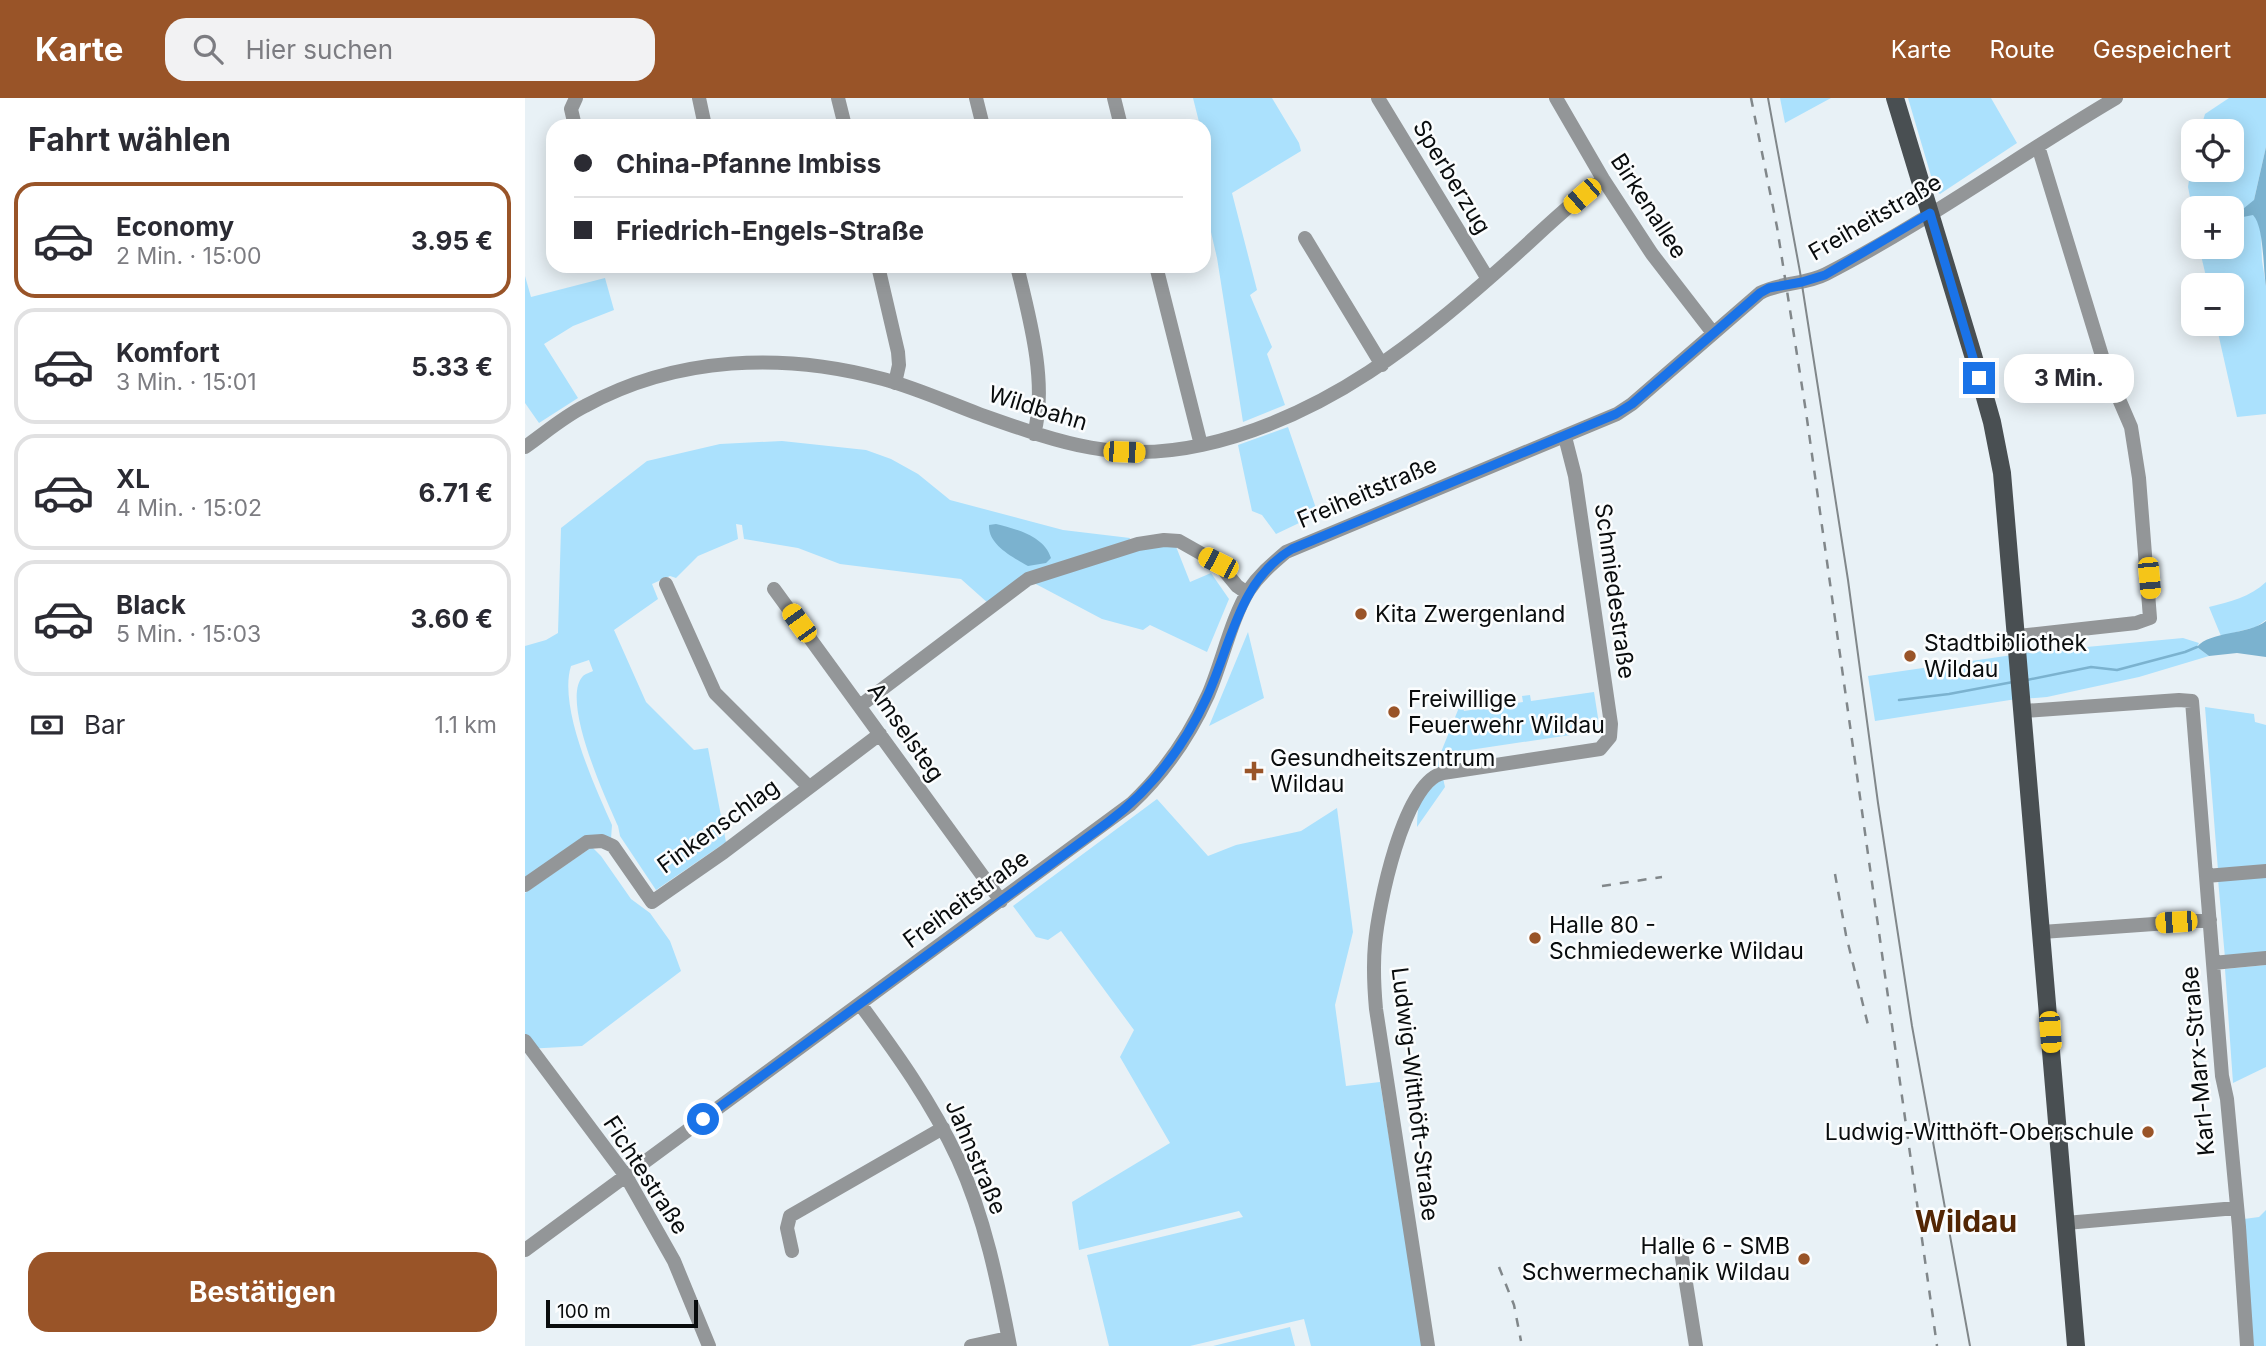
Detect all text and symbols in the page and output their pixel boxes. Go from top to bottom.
search box [165,18,655,81]
text: Karte [35,29,123,69]
icon: search [189,30,227,68]
text: Hier suchen [245,34,393,65]
text: Karte [1891,35,1951,64]
text: Route [1989,35,2055,64]
text: Gespeichert [2093,35,2231,64]
street label: Sperberzug [1407,115,1497,239]
map controls [2181,119,2244,336]
button: locate [2181,119,2244,182]
text: Fahrt wählen [28,120,231,159]
text: China-Pfanne Imbiss [616,148,881,179]
street label: Birkenallee [1605,148,1693,264]
street label: Freiheitstraße [1804,168,1946,266]
car [1560,174,1605,218]
button: + [2181,196,2244,259]
icon: car [32,209,95,272]
text: Economy [116,211,234,242]
text: Friedrich-Engels-Straße [616,215,924,246]
text: 3.95 € [411,225,493,256]
text: 2 Min. · 15:00 [116,242,262,270]
button: − [2181,273,2244,336]
icon: car [32,335,95,398]
text: Komfort [116,337,220,368]
text: 5.33 € [411,351,493,382]
callout: 3 Min. [2003,354,2133,402]
route end [1963,362,1995,394]
text: 3 Min. [2034,364,2104,392]
text: 3 Min. · 15:01 [116,368,257,396]
street label: Wildbahn [985,380,1091,436]
car [1103,441,1146,463]
street label: Freiheitstraße [1293,450,1441,534]
icon: car [32,461,95,524]
text: XL [116,463,150,494]
text: 6.71 € [419,477,493,508]
text: 4 Min. · 15:02 [116,494,262,522]
street label: Schmiedestraße [1589,501,1641,681]
car [1195,544,1242,582]
car [2137,556,2162,600]
icon: car [32,587,95,650]
text: Black [116,589,186,620]
car [779,600,820,646]
place label: Kita Zwergenland [1375,600,1565,628]
text: 3.60 € [410,603,493,634]
marker: Kita Zwergenland [1353,606,1369,622]
text: 5 Min. · 15:03 [116,620,261,648]
place label: Stadtbibliothek Wildau [1924,629,2087,683]
marker: Stadtbibliothek Wildau [1902,648,1918,664]
street label: Amselsteg [862,677,950,787]
place label: Freiwillige Feuerwehr Wildau [1408,685,1605,739]
marker: Freiwillige Feuerwehr Wildau [1386,704,1402,720]
icon: cash [28,706,66,744]
text: Bar [84,709,125,740]
text: 1.1 km [434,711,497,739]
place label: Gesundheitszentrum Wildau [1270,744,1495,798]
marker: Gesundheitszentrum Wildau [1244,761,1264,781]
street label: Finkenschlag [652,773,784,879]
street label: Freiheitstraße [898,844,1034,954]
car [2155,910,2198,934]
place label: Halle 80 - Schmiedewerke Wildau [1549,911,1804,965]
marker: Halle 80 - Schmiedewerke Wildau [1527,930,1543,946]
street label: Ludwig-Witthöft-Straße [1386,965,1444,1223]
street label: Karl-Marx-Straße [2176,965,2220,1157]
car [2039,1010,2062,1054]
street label: Jahnstraße [939,1095,1013,1219]
route start [687,1103,719,1135]
street label: Fichtestraße [597,1111,695,1239]
place label: Ludwig-Witthöft-Oberschule [1825,1118,2134,1146]
marker: Ludwig-Witthöft-Oberschule [2140,1124,2156,1140]
district label: Wildau [1915,1203,2017,1239]
place label: Halle 6 - SMB Schwermechanik Wildau [1522,1232,1790,1286]
marker: Halle 6 - SMB Schwermechanik Wildau [1796,1251,1812,1267]
button: Bestätigen [28,1252,497,1332]
scale bar [546,1297,698,1329]
text: 100 m [557,1300,611,1323]

